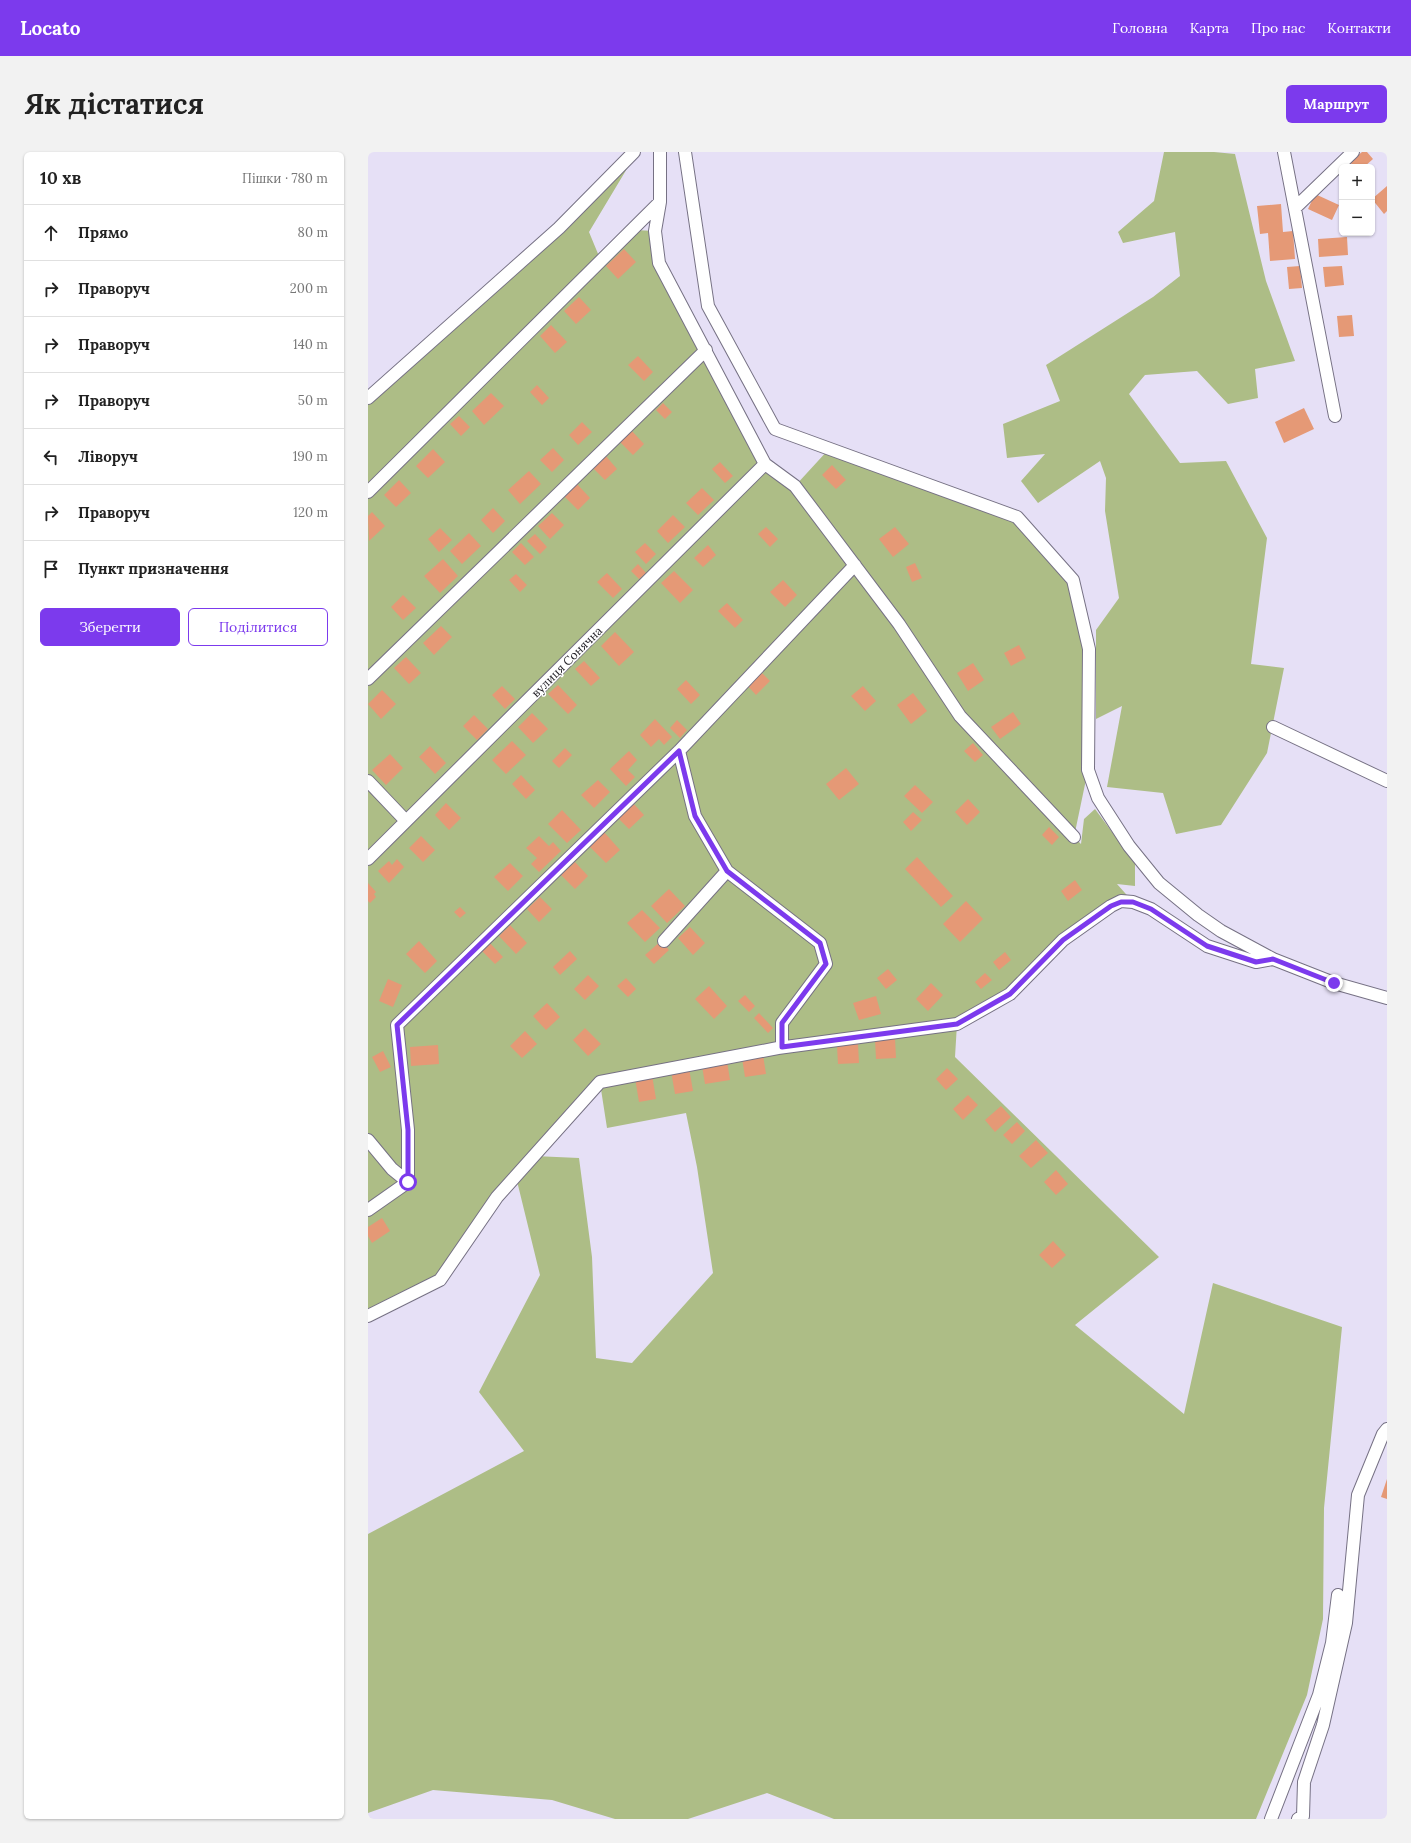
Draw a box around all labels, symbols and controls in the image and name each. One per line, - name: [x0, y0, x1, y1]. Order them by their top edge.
- text: Locato: [20, 16, 81, 40]
- text: Головна: [1112, 19, 1168, 37]
- text: Карта: [1190, 19, 1229, 37]
- text: Про нас: [1251, 19, 1305, 37]
- text: Контакти: [1327, 19, 1391, 37]
- button: Маршрут: [1286, 85, 1387, 123]
- text: Як дістатися: [24, 86, 204, 122]
- map controls: [1339, 164, 1375, 236]
- button: +: [1339, 164, 1375, 200]
- text: 10 хв: [40, 167, 81, 189]
- text: Пішки · 780 m: [242, 170, 328, 187]
- button: −: [1339, 200, 1375, 236]
- icon: ahead: [40, 222, 62, 244]
- text: Прямо: [78, 223, 128, 242]
- text: 80 m: [298, 224, 328, 241]
- icon: right: [40, 278, 62, 300]
- text: Праворуч: [78, 279, 150, 298]
- text: 200 m: [290, 280, 328, 297]
- icon: right: [40, 334, 62, 356]
- text: Праворуч: [78, 335, 150, 354]
- text: 140 m: [293, 336, 328, 353]
- icon: right: [40, 390, 62, 412]
- text: Праворуч: [78, 391, 150, 410]
- text: 50 m: [298, 392, 328, 409]
- icon: left: [40, 446, 62, 468]
- text: Ліворуч: [78, 447, 138, 466]
- text: 190 m: [293, 448, 328, 465]
- icon: right: [40, 502, 62, 524]
- text: Праворуч: [78, 503, 150, 522]
- text: 120 m: [293, 504, 328, 521]
- icon: arrive: [40, 558, 62, 580]
- text: Пункт призначення: [78, 559, 229, 578]
- button: Зберегти: [40, 608, 180, 646]
- button: Поділитися: [188, 608, 328, 646]
- street label: вулиця Сонячна: [528, 623, 605, 700]
- route end: [1325, 974, 1343, 992]
- route start: [399, 1173, 417, 1191]

